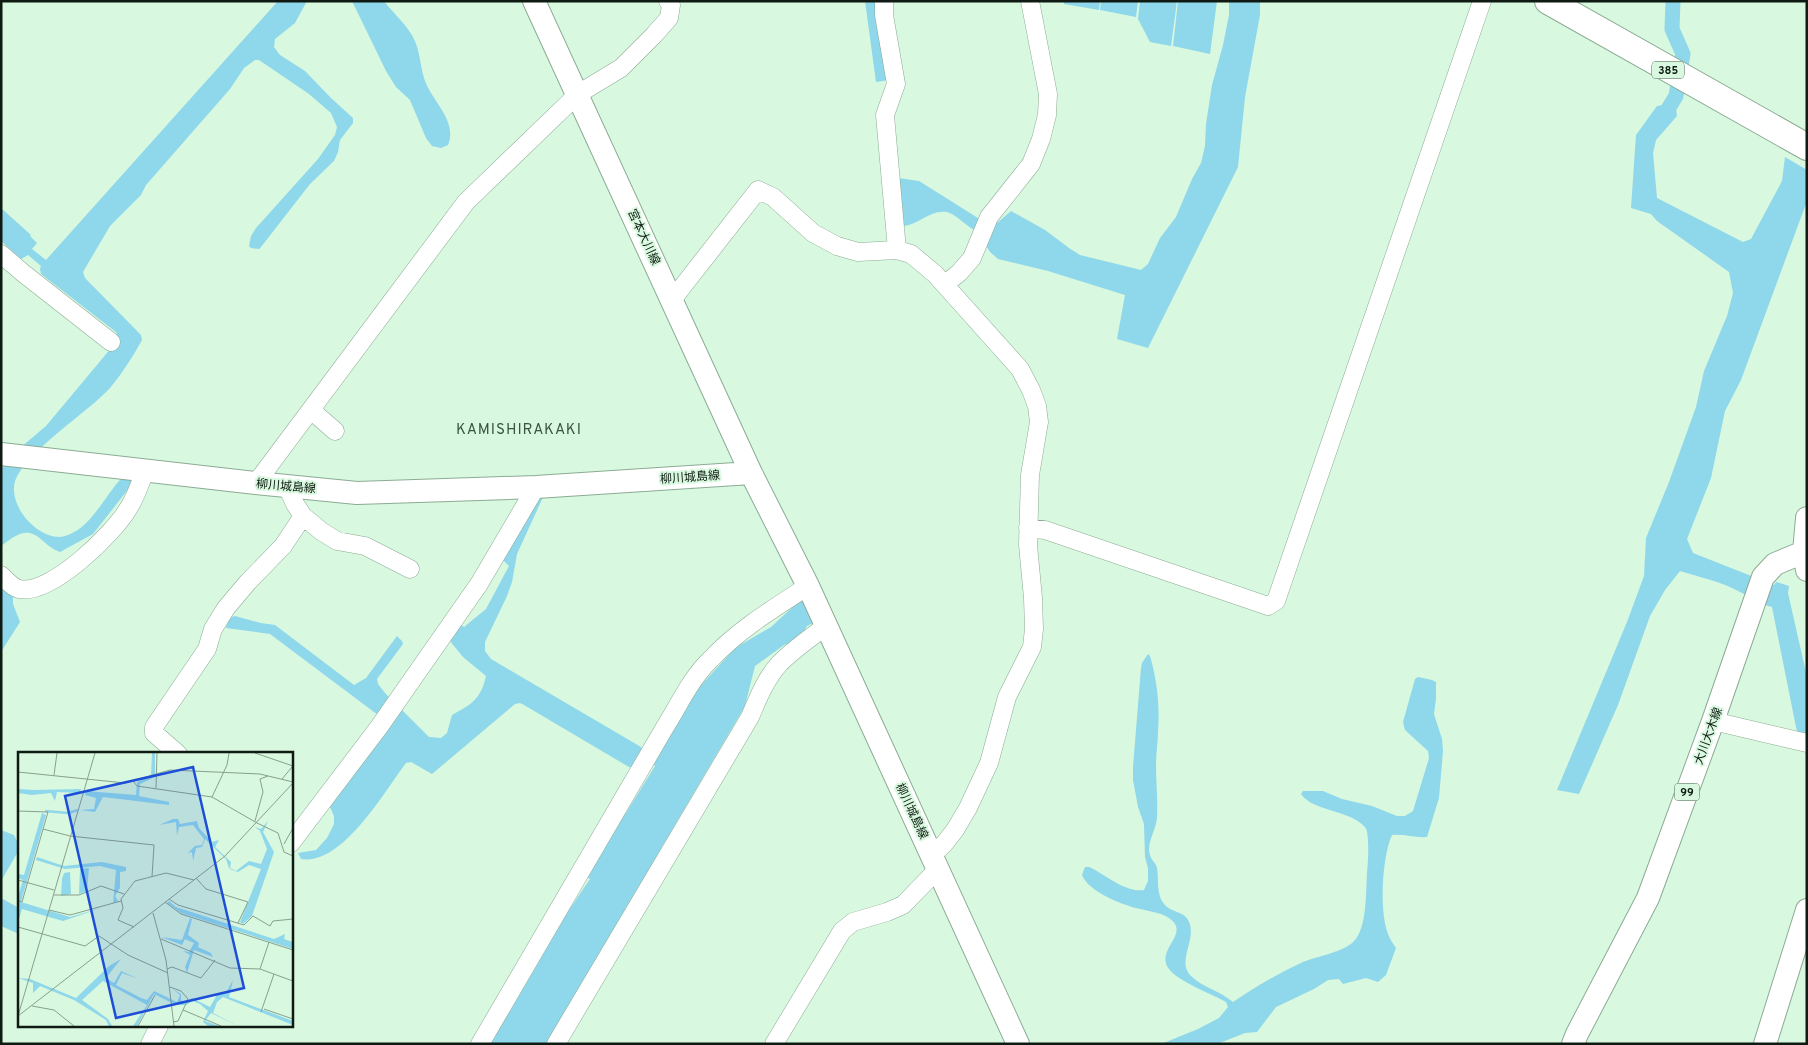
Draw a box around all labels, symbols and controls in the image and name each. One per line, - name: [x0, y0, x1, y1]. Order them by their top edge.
- road number: 385: [1652, 62, 1684, 78]
- street label: 宮本大川線: [623, 207, 663, 268]
- district label: KAMISHIRAKAKI: [456, 421, 582, 440]
- street label: 柳川城島線: [660, 468, 721, 488]
- street label: 柳川城島線: [255, 476, 317, 498]
- street label: 大川大木線: [1691, 705, 1727, 767]
- inset map: [18, 752, 292, 1028]
- street label: 柳川城島線: [891, 781, 931, 842]
- road number: 99: [1674, 784, 1700, 800]

